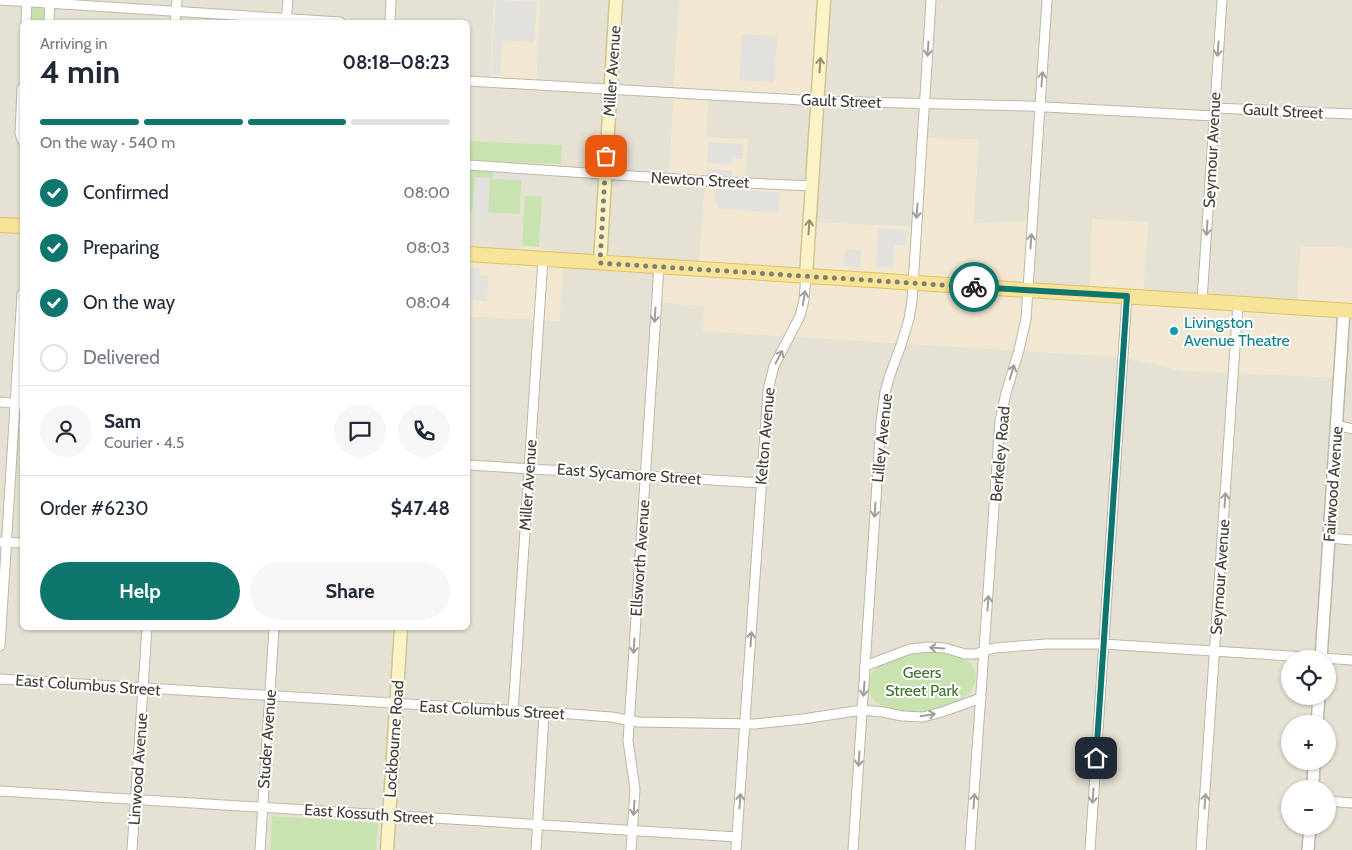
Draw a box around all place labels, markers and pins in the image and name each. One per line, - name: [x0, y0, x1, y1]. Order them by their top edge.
- pin: [585, 135, 627, 177]
- place label: Livingston Avenue Theatre: [1184, 313, 1290, 350]
- marker: Livingston Avenue Theatre: [1168, 325, 1180, 337]
- pin: [1075, 737, 1117, 779]

